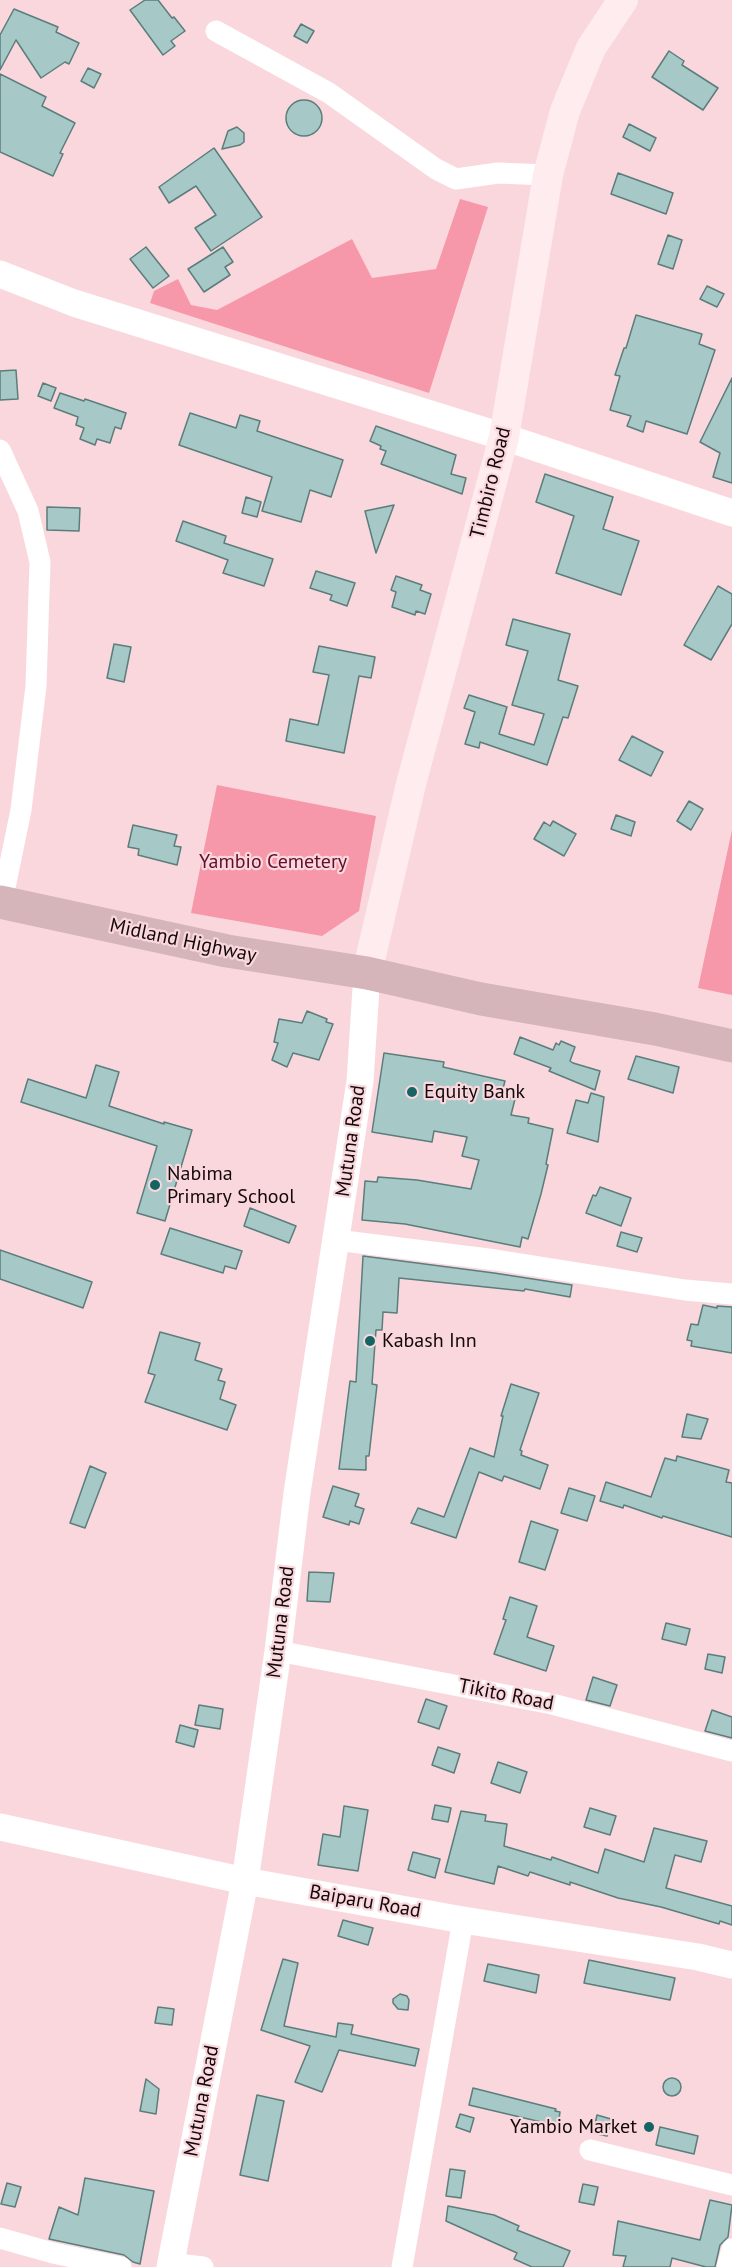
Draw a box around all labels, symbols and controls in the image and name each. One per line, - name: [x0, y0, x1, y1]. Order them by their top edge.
- street label: Timbiro Road: [466, 425, 516, 541]
- park label: Yambio Cemetery: [199, 850, 347, 874]
- street label: Midland Highway: [108, 914, 258, 968]
- place label: Equity Bank: [424, 1080, 525, 1104]
- street label: Mutuna Road: [331, 1084, 371, 1198]
- marker: Equity Bank: [405, 1085, 419, 1099]
- place label: Nabima Primary School: [167, 1162, 295, 1209]
- marker: Nabima Primary School: [148, 1178, 162, 1192]
- place label: Kabash Inn: [382, 1329, 477, 1353]
- marker: Kabash Inn: [363, 1334, 377, 1348]
- street label: Mutuna Road: [262, 1565, 300, 1679]
- street label: Tikito Road: [456, 1674, 556, 1716]
- street label: Baiparu Road: [307, 1880, 423, 1924]
- street label: Mutuna Road: [179, 2043, 225, 2159]
- place label: Yambio Market: [510, 2115, 637, 2139]
- marker: Yambio Market: [642, 2120, 656, 2134]

